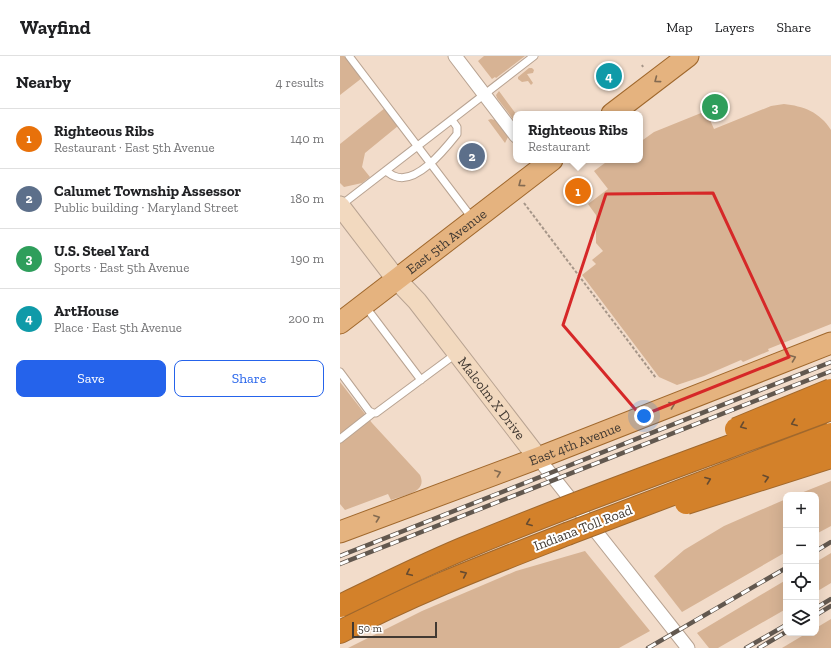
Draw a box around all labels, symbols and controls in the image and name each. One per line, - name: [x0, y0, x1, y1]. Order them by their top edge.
- text: Wayfind: [20, 16, 91, 39]
- text: Map: [666, 19, 693, 36]
- text: Layers: [715, 19, 754, 36]
- text: Share: [776, 19, 811, 36]
- pin: 4: [596, 61, 622, 91]
- text: Nearby: [16, 72, 71, 92]
- text: 4 results: [276, 75, 324, 90]
- one-way arrow: [654, 75, 661, 82]
- pin: 3: [702, 92, 728, 122]
- popup: [513, 111, 643, 163]
- text: Righteous Ribs: [528, 121, 628, 139]
- text: Righteous Ribs: [54, 122, 154, 140]
- text: 1: [26, 131, 32, 146]
- text: 140 m: [290, 131, 324, 146]
- text: Restaurant: [528, 139, 590, 154]
- text: Restaurant · East 5th Avenue: [54, 140, 215, 155]
- pin: 2: [459, 141, 485, 171]
- pin: 1: [565, 176, 591, 206]
- one-way arrow: [518, 179, 525, 186]
- text: Calumet Township Assessor: [54, 182, 241, 200]
- text: 2: [26, 191, 32, 206]
- text: 180 m: [290, 191, 324, 206]
- text: Public building · Maryland Street: [54, 200, 238, 215]
- street label: East 5th Avenue: [403, 205, 490, 278]
- text: U.S. Steel Yard: [54, 242, 149, 260]
- text: 3: [26, 251, 32, 266]
- text: 190 m: [290, 251, 324, 266]
- text: Sports · East 5th Avenue: [54, 260, 189, 275]
- text: ArtHouse: [54, 302, 119, 320]
- text: 4: [25, 311, 33, 326]
- text: 200 m: [288, 311, 324, 326]
- text: Place · East 5th Avenue: [54, 320, 182, 335]
- street label: Malcolm X Drive: [455, 353, 529, 443]
- one-way arrow: [789, 354, 796, 362]
- button: Save: [16, 360, 166, 397]
- button: Share: [174, 360, 324, 397]
- one-way arrow: [668, 402, 675, 410]
- your location: [634, 406, 654, 426]
- street label: East 4th Avenue: [527, 418, 624, 469]
- one-way arrow: [791, 418, 798, 426]
- one-way arrow: [740, 421, 748, 429]
- one-way arrow: [495, 469, 502, 477]
- one-way arrow: [762, 474, 769, 483]
- one-way arrow: [704, 477, 711, 485]
- map controls: [783, 492, 819, 636]
- button: +: [783, 492, 819, 528]
- street label: Indiana Toll Road: [531, 501, 635, 555]
- one-way arrow: [373, 514, 380, 523]
- one-way arrow: [525, 518, 532, 526]
- button: −: [783, 528, 819, 564]
- button: locate: [783, 564, 819, 600]
- one-way arrow: [405, 568, 412, 576]
- one-way arrow: [460, 571, 467, 579]
- button: layers: [783, 600, 819, 636]
- scale bar: [352, 620, 437, 639]
- text: 50 m: [358, 622, 382, 635]

